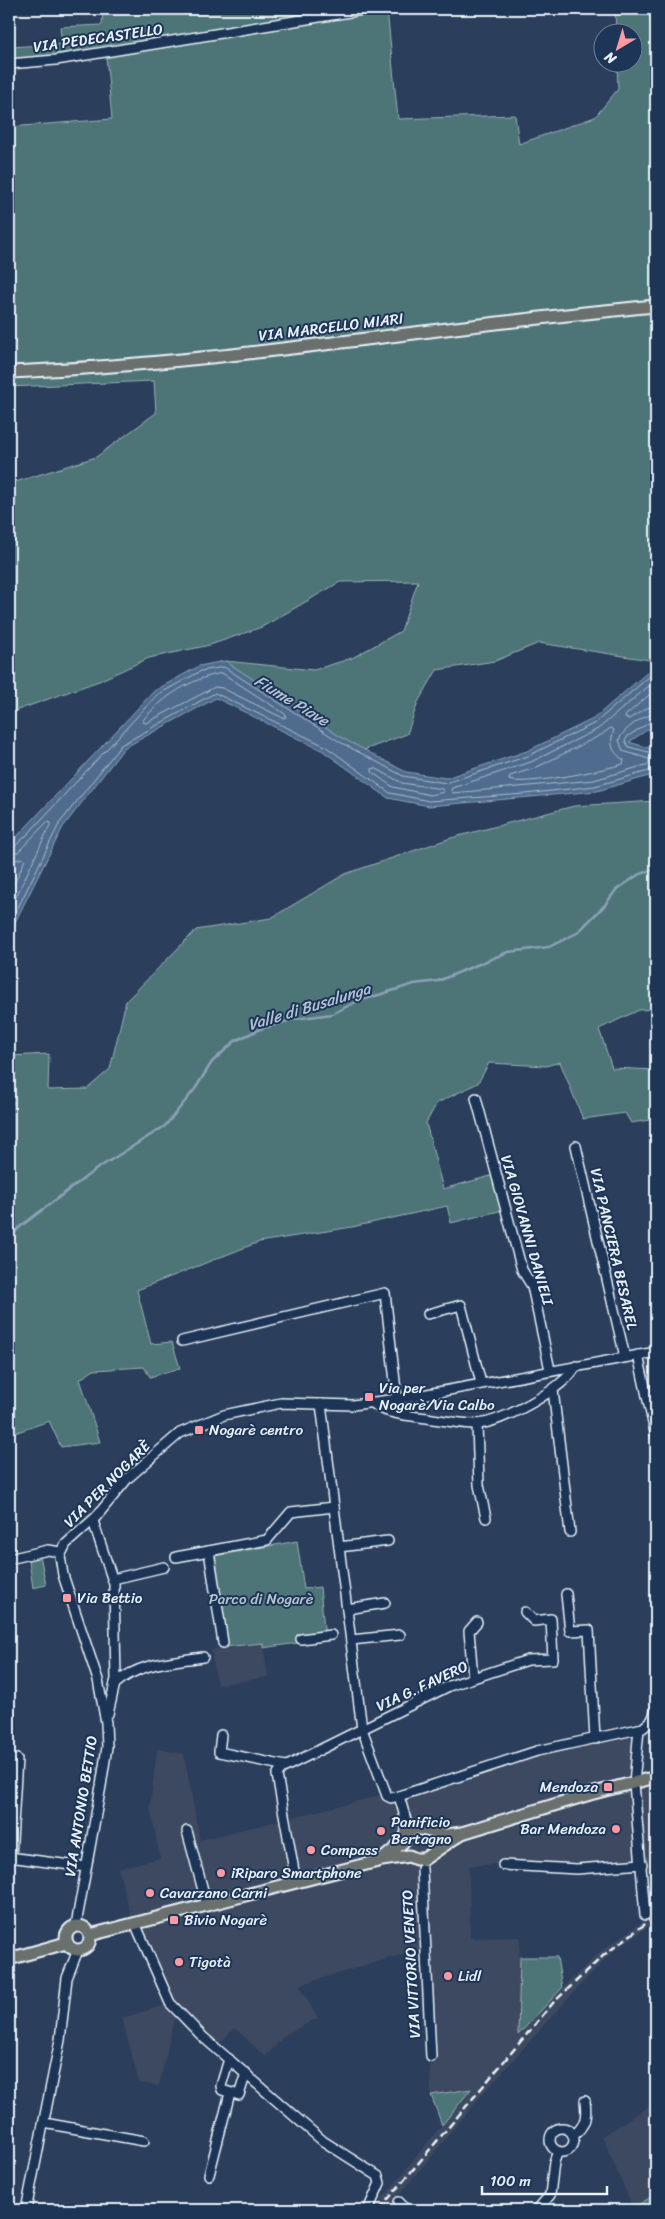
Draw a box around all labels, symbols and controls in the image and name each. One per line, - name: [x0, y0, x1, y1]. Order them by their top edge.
- street label: VIA PEDECASTELLO: [31, 16, 165, 60]
- north arrow: [592, 22, 642, 72]
- text: N: [599, 45, 623, 71]
- street label: VIA MARCELLO MIARI: [257, 305, 405, 349]
- water label: Fiume Piave: [249, 667, 337, 735]
- water label: Valle di Busalunga: [244, 973, 376, 1039]
- street label: VIA GIOVANNI DANIELI: [493, 1152, 561, 1309]
- street label: VIA PANCIERA BESAREL: [583, 1165, 645, 1333]
- place label: Via per Nogarè/Via Calbo: [379, 1375, 495, 1418]
- marker: Via per Nogarè/Via Calbo: [363, 1391, 375, 1403]
- place label: Nogarè centro: [209, 1417, 303, 1443]
- marker: Nogarè centro: [193, 1424, 205, 1436]
- street label: VIA PER NOGARÈ: [57, 1433, 158, 1534]
- place label: Via Bettio: [77, 1585, 143, 1611]
- park label: Parco di Nogarè: [209, 1586, 314, 1612]
- marker: Via Bettio: [61, 1592, 73, 1604]
- street label: VIA G. FAVERO: [372, 1653, 473, 1719]
- street label: VIA ANTONIO BETTIO: [57, 1734, 105, 1878]
- place label: Mendoza: [540, 1774, 598, 1800]
- marker: Mendoza: [602, 1781, 614, 1793]
- place label: Panificio Bertagno: [391, 1809, 452, 1852]
- place label: Bar Mendoza: [520, 1816, 606, 1842]
- marker: Bar Mendoza: [610, 1823, 622, 1835]
- marker: Panificio Bertagno: [375, 1825, 387, 1837]
- place label: Compass: [321, 1837, 378, 1863]
- marker: Compass: [305, 1844, 317, 1856]
- place label: iRiparo Smartphone: [231, 1860, 362, 1886]
- marker: iRiparo Smartphone: [215, 1867, 227, 1879]
- place label: Cavarzano Carni: [160, 1880, 268, 1906]
- marker: Cavarzano Carni: [144, 1887, 156, 1899]
- street label: VIA VITTORIO VENETO: [394, 1889, 428, 2039]
- place label: Bivio Nogarè: [184, 1907, 267, 1933]
- marker: Bivio Nogarè: [168, 1914, 180, 1926]
- place label: Tigotà: [189, 1949, 231, 1975]
- marker: Tigotà: [173, 1956, 185, 1968]
- place label: Lidl: [458, 1963, 482, 1989]
- marker: Lidl: [442, 1970, 454, 1982]
- scale bar: [482, 2164, 608, 2196]
- text: 100 m: [490, 2168, 531, 2194]

